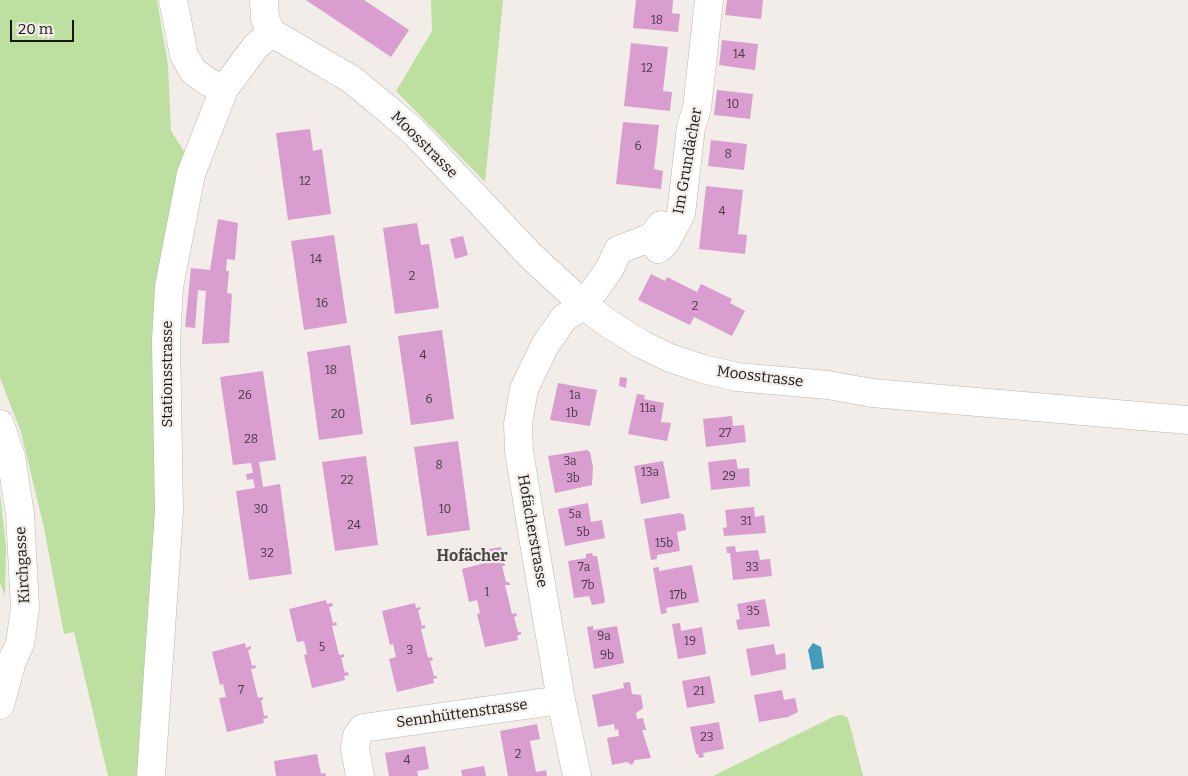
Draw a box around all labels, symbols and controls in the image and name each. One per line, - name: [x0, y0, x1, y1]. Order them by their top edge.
- scale bar: [12, 10, 76, 42]
- house number: 18: [651, 14, 663, 28]
- text: 20 m: [18, 20, 53, 38]
- house number: 14: [733, 48, 745, 62]
- house number: 12: [641, 62, 653, 76]
- house number: 10: [727, 98, 739, 112]
- street label: Im Grundächer: [670, 106, 706, 216]
- street label: Moosstrasse: [387, 108, 461, 182]
- house number: 6: [634, 140, 642, 154]
- house number: 8: [724, 148, 732, 162]
- house number: 12: [299, 175, 311, 189]
- house number: 4: [718, 205, 726, 219]
- house number: 14: [310, 253, 322, 267]
- house number: 2: [409, 270, 415, 284]
- house number: 16: [316, 297, 328, 311]
- house number: 2: [692, 300, 698, 314]
- street label: Stationsstrasse: [159, 321, 177, 427]
- house number: 4: [419, 349, 427, 363]
- street label: Moosstrasse: [716, 363, 804, 391]
- house number: 18: [325, 364, 337, 378]
- house number: 26: [238, 389, 252, 403]
- house number: 1a: [569, 389, 581, 403]
- house number: 6: [425, 393, 433, 407]
- house number: 11a: [640, 402, 656, 416]
- house number: 1b: [566, 407, 578, 421]
- house number: 20: [331, 408, 345, 422]
- house number: 27: [719, 427, 731, 441]
- house number: 28: [244, 433, 258, 447]
- house number: 3a: [563, 455, 577, 469]
- house number: 8: [435, 459, 443, 473]
- house number: 13a: [641, 466, 659, 480]
- house number: 29: [722, 470, 736, 484]
- house number: 3b: [566, 472, 580, 486]
- street label: Hofächerstrasse: [513, 473, 551, 589]
- house number: 22: [340, 474, 354, 488]
- house number: 30: [254, 503, 268, 517]
- house number: 10: [439, 503, 451, 517]
- house number: 5a: [569, 508, 581, 522]
- house number: 31: [740, 515, 752, 529]
- house number: 24: [347, 519, 361, 533]
- street label: Kirchgasse: [12, 526, 34, 604]
- house number: 5b: [576, 526, 590, 540]
- house number: 15b: [655, 537, 673, 551]
- house number: 32: [260, 547, 274, 561]
- district label: Hofächer: [436, 547, 508, 567]
- house number: 7a: [578, 561, 590, 575]
- house number: 33: [745, 561, 759, 575]
- house number: 7b: [582, 579, 594, 593]
- house number: 1: [485, 586, 489, 600]
- house number: 17b: [669, 589, 687, 603]
- house number: 35: [746, 605, 760, 619]
- house number: 9a: [597, 630, 611, 644]
- house number: 19: [684, 635, 696, 649]
- house number: 5: [319, 641, 325, 655]
- house number: 3: [407, 644, 413, 658]
- house number: 9b: [600, 649, 614, 663]
- house number: 7: [238, 684, 244, 698]
- house number: 21: [693, 685, 705, 699]
- street label: Sennhüttenstrasse: [395, 696, 529, 732]
- house number: 23: [700, 731, 714, 745]
- house number: 2: [515, 748, 521, 762]
- house number: 4: [403, 754, 411, 768]

